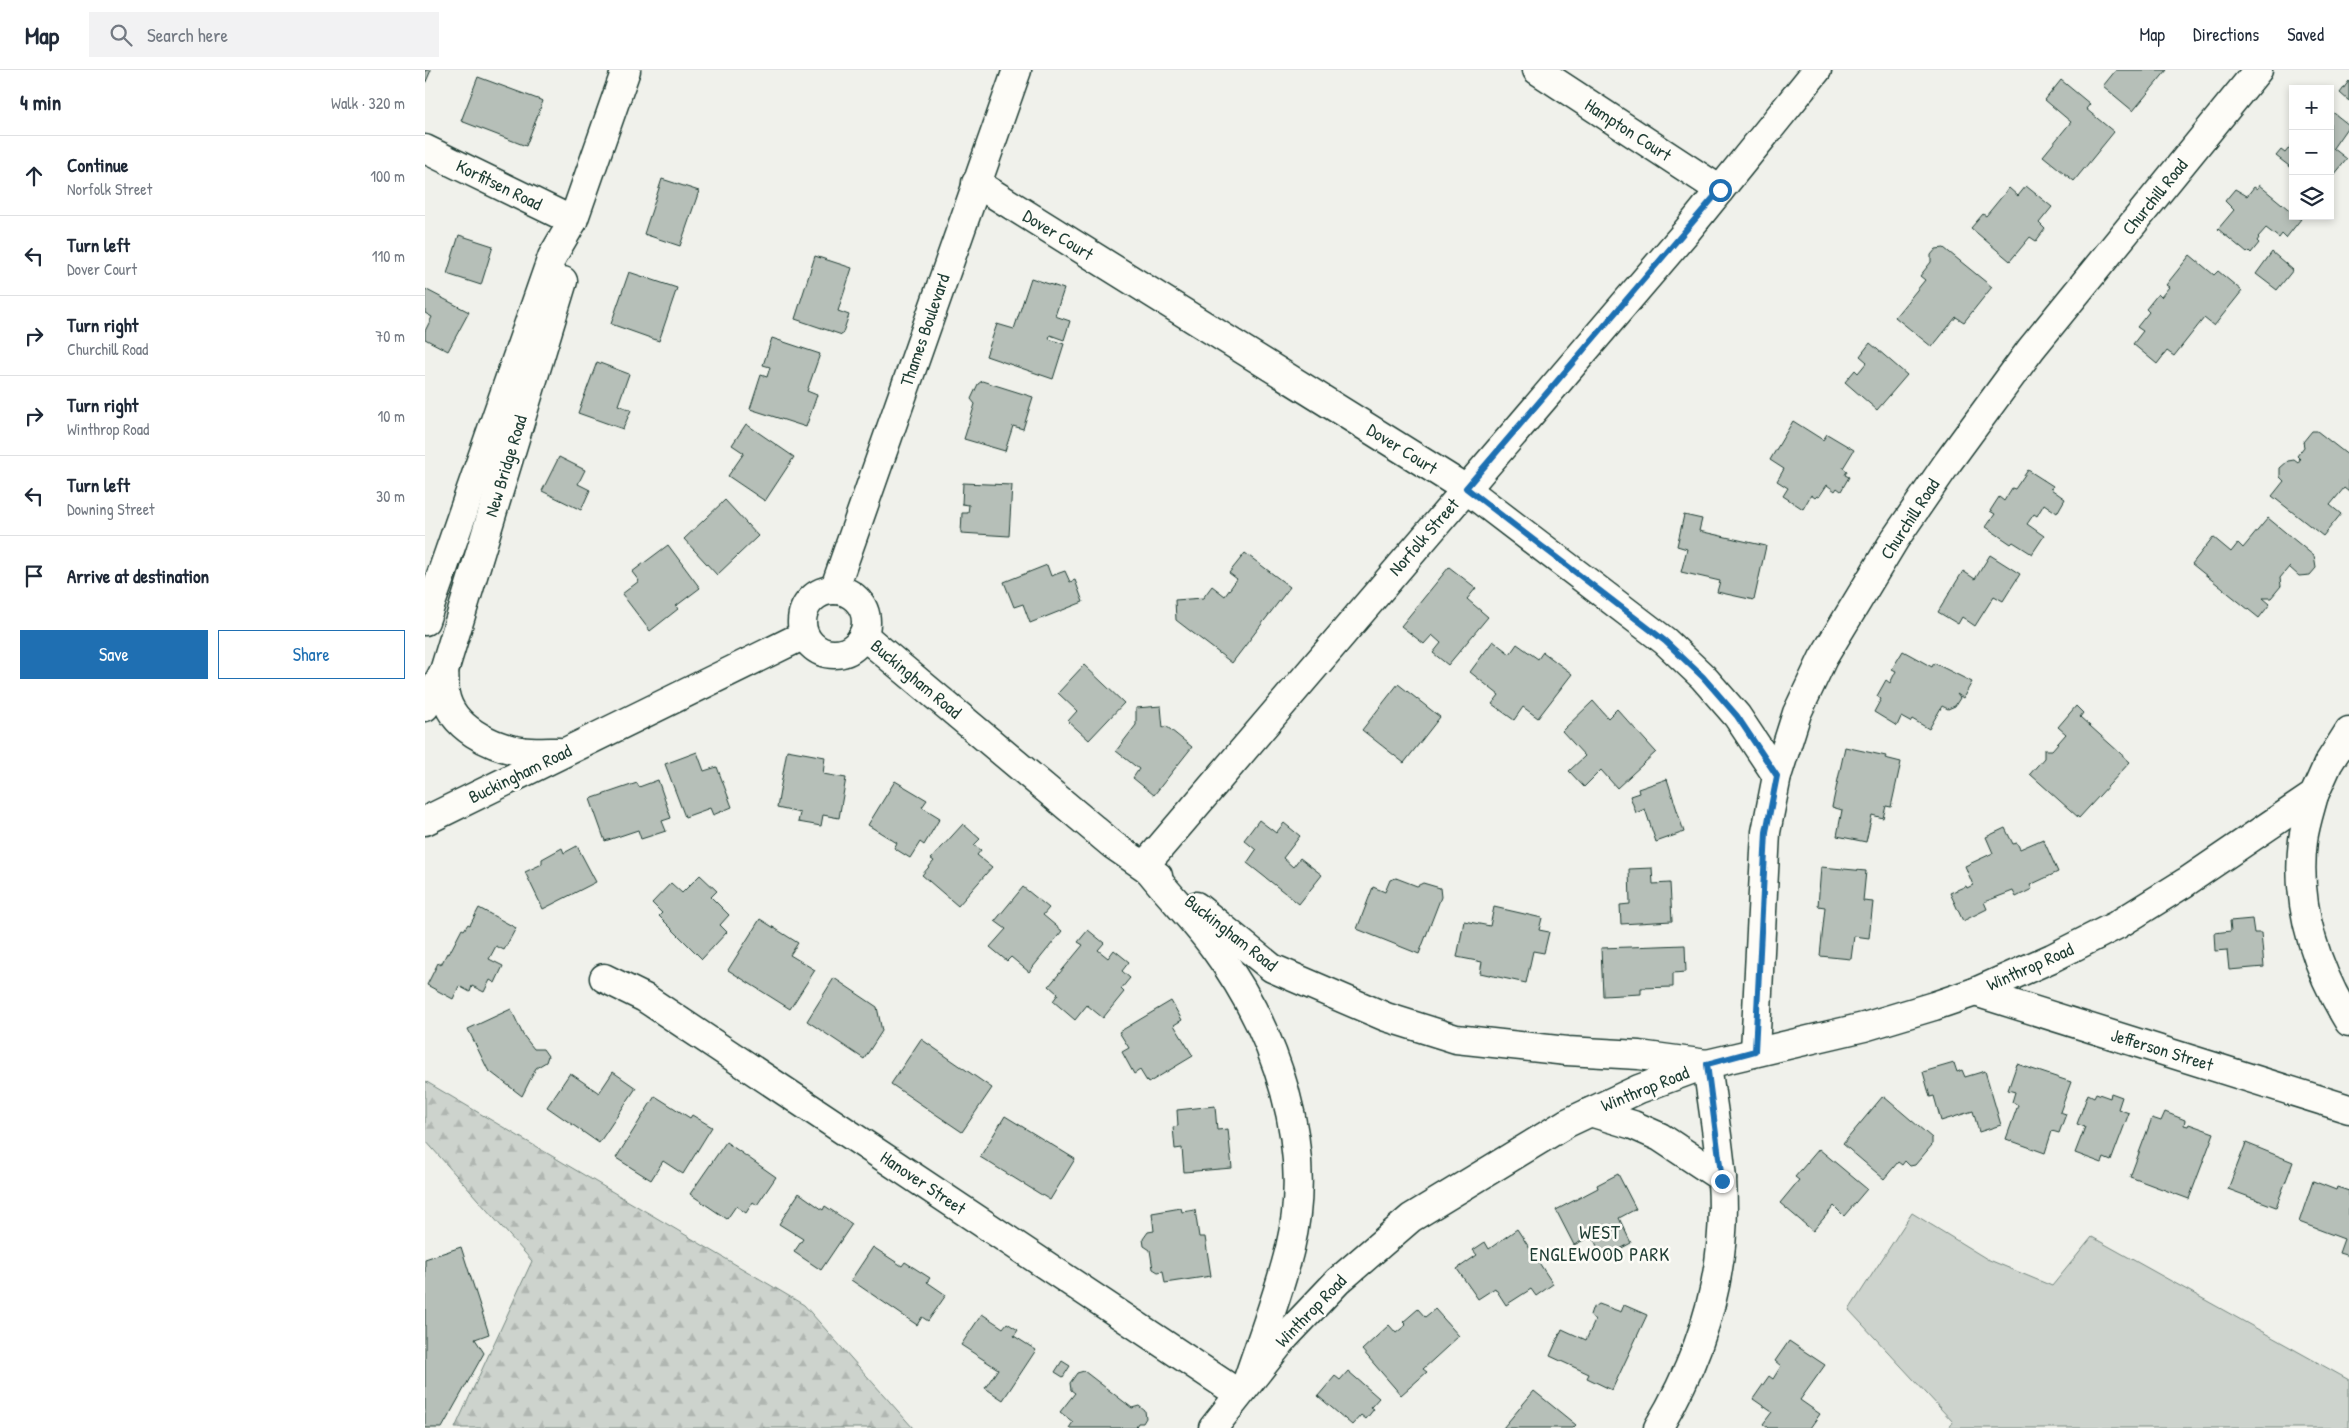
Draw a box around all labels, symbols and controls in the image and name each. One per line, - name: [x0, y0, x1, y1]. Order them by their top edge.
- search box: [89, 12, 439, 57]
- text: Map: [25, 19, 59, 51]
- icon: search: [107, 21, 135, 49]
- text: Search here: [147, 22, 228, 48]
- text: Map: [2140, 22, 2165, 47]
- text: Directions: [2193, 22, 2259, 47]
- text: Saved: [2287, 22, 2324, 47]
- map controls: [2289, 85, 2334, 220]
- button: +: [2289, 85, 2334, 130]
- text: 4 min: [20, 88, 61, 117]
- text: Walk · 320 m: [331, 92, 405, 114]
- street label: Hampton Court: [1580, 92, 1677, 167]
- button: −: [2289, 130, 2334, 175]
- text: Continue: [67, 152, 128, 178]
- street label: Korfitsen Road: [452, 153, 546, 216]
- street label: Churchill Road: [2116, 153, 2193, 240]
- icon: ahead: [20, 162, 48, 190]
- text: 100 m: [370, 165, 405, 187]
- button: layers: [2289, 175, 2334, 220]
- text: Norfolk Street: [67, 178, 152, 200]
- route start: [1709, 179, 1732, 202]
- street label: Dover Court: [1018, 203, 1099, 266]
- text: Turn left: [67, 232, 130, 258]
- icon: left: [20, 242, 48, 270]
- text: 110 m: [372, 245, 405, 267]
- text: Dover Court: [67, 258, 137, 280]
- street label: Thames Boulevard: [894, 270, 955, 389]
- text: Turn right: [67, 312, 138, 338]
- icon: right: [20, 322, 48, 350]
- text: 70 m: [375, 325, 405, 347]
- text: Churchill Road: [67, 338, 148, 360]
- text: Turn right: [67, 392, 138, 418]
- icon: right: [20, 402, 48, 430]
- text: 10 m: [377, 405, 405, 427]
- street label: New Bridge Road: [478, 412, 533, 520]
- street label: Dover Court: [1362, 417, 1443, 480]
- text: Winthrop Road: [67, 418, 149, 440]
- text: Turn left: [67, 472, 130, 498]
- street label: Churchill Road: [1874, 474, 1945, 564]
- icon: left: [20, 482, 48, 510]
- text: 30 m: [376, 485, 405, 507]
- street label: Norfolk Street: [1383, 492, 1465, 581]
- text: Downing Street: [67, 498, 155, 520]
- icon: arrive: [20, 562, 48, 590]
- text: Arrive at destination: [67, 563, 209, 589]
- button: Save: [20, 630, 208, 679]
- button: Share: [218, 630, 405, 679]
- street label: Buckingham Road: [866, 633, 967, 724]
- street label: Buckingham Road: [464, 738, 575, 809]
- street label: Buckingham Road: [1180, 888, 1283, 977]
- street label: Winthrop Road: [1982, 936, 2077, 997]
- street label: Jefferson Street: [2108, 1022, 2217, 1077]
- street label: Winthrop Road: [1597, 1060, 1692, 1117]
- street label: Hanover Street: [876, 1145, 972, 1221]
- route end: [1711, 1170, 1734, 1193]
- district label: WEST ENGLEWOOD PARK: [1530, 1219, 1670, 1267]
- street label: Winthrop Road: [1270, 1269, 1352, 1353]

